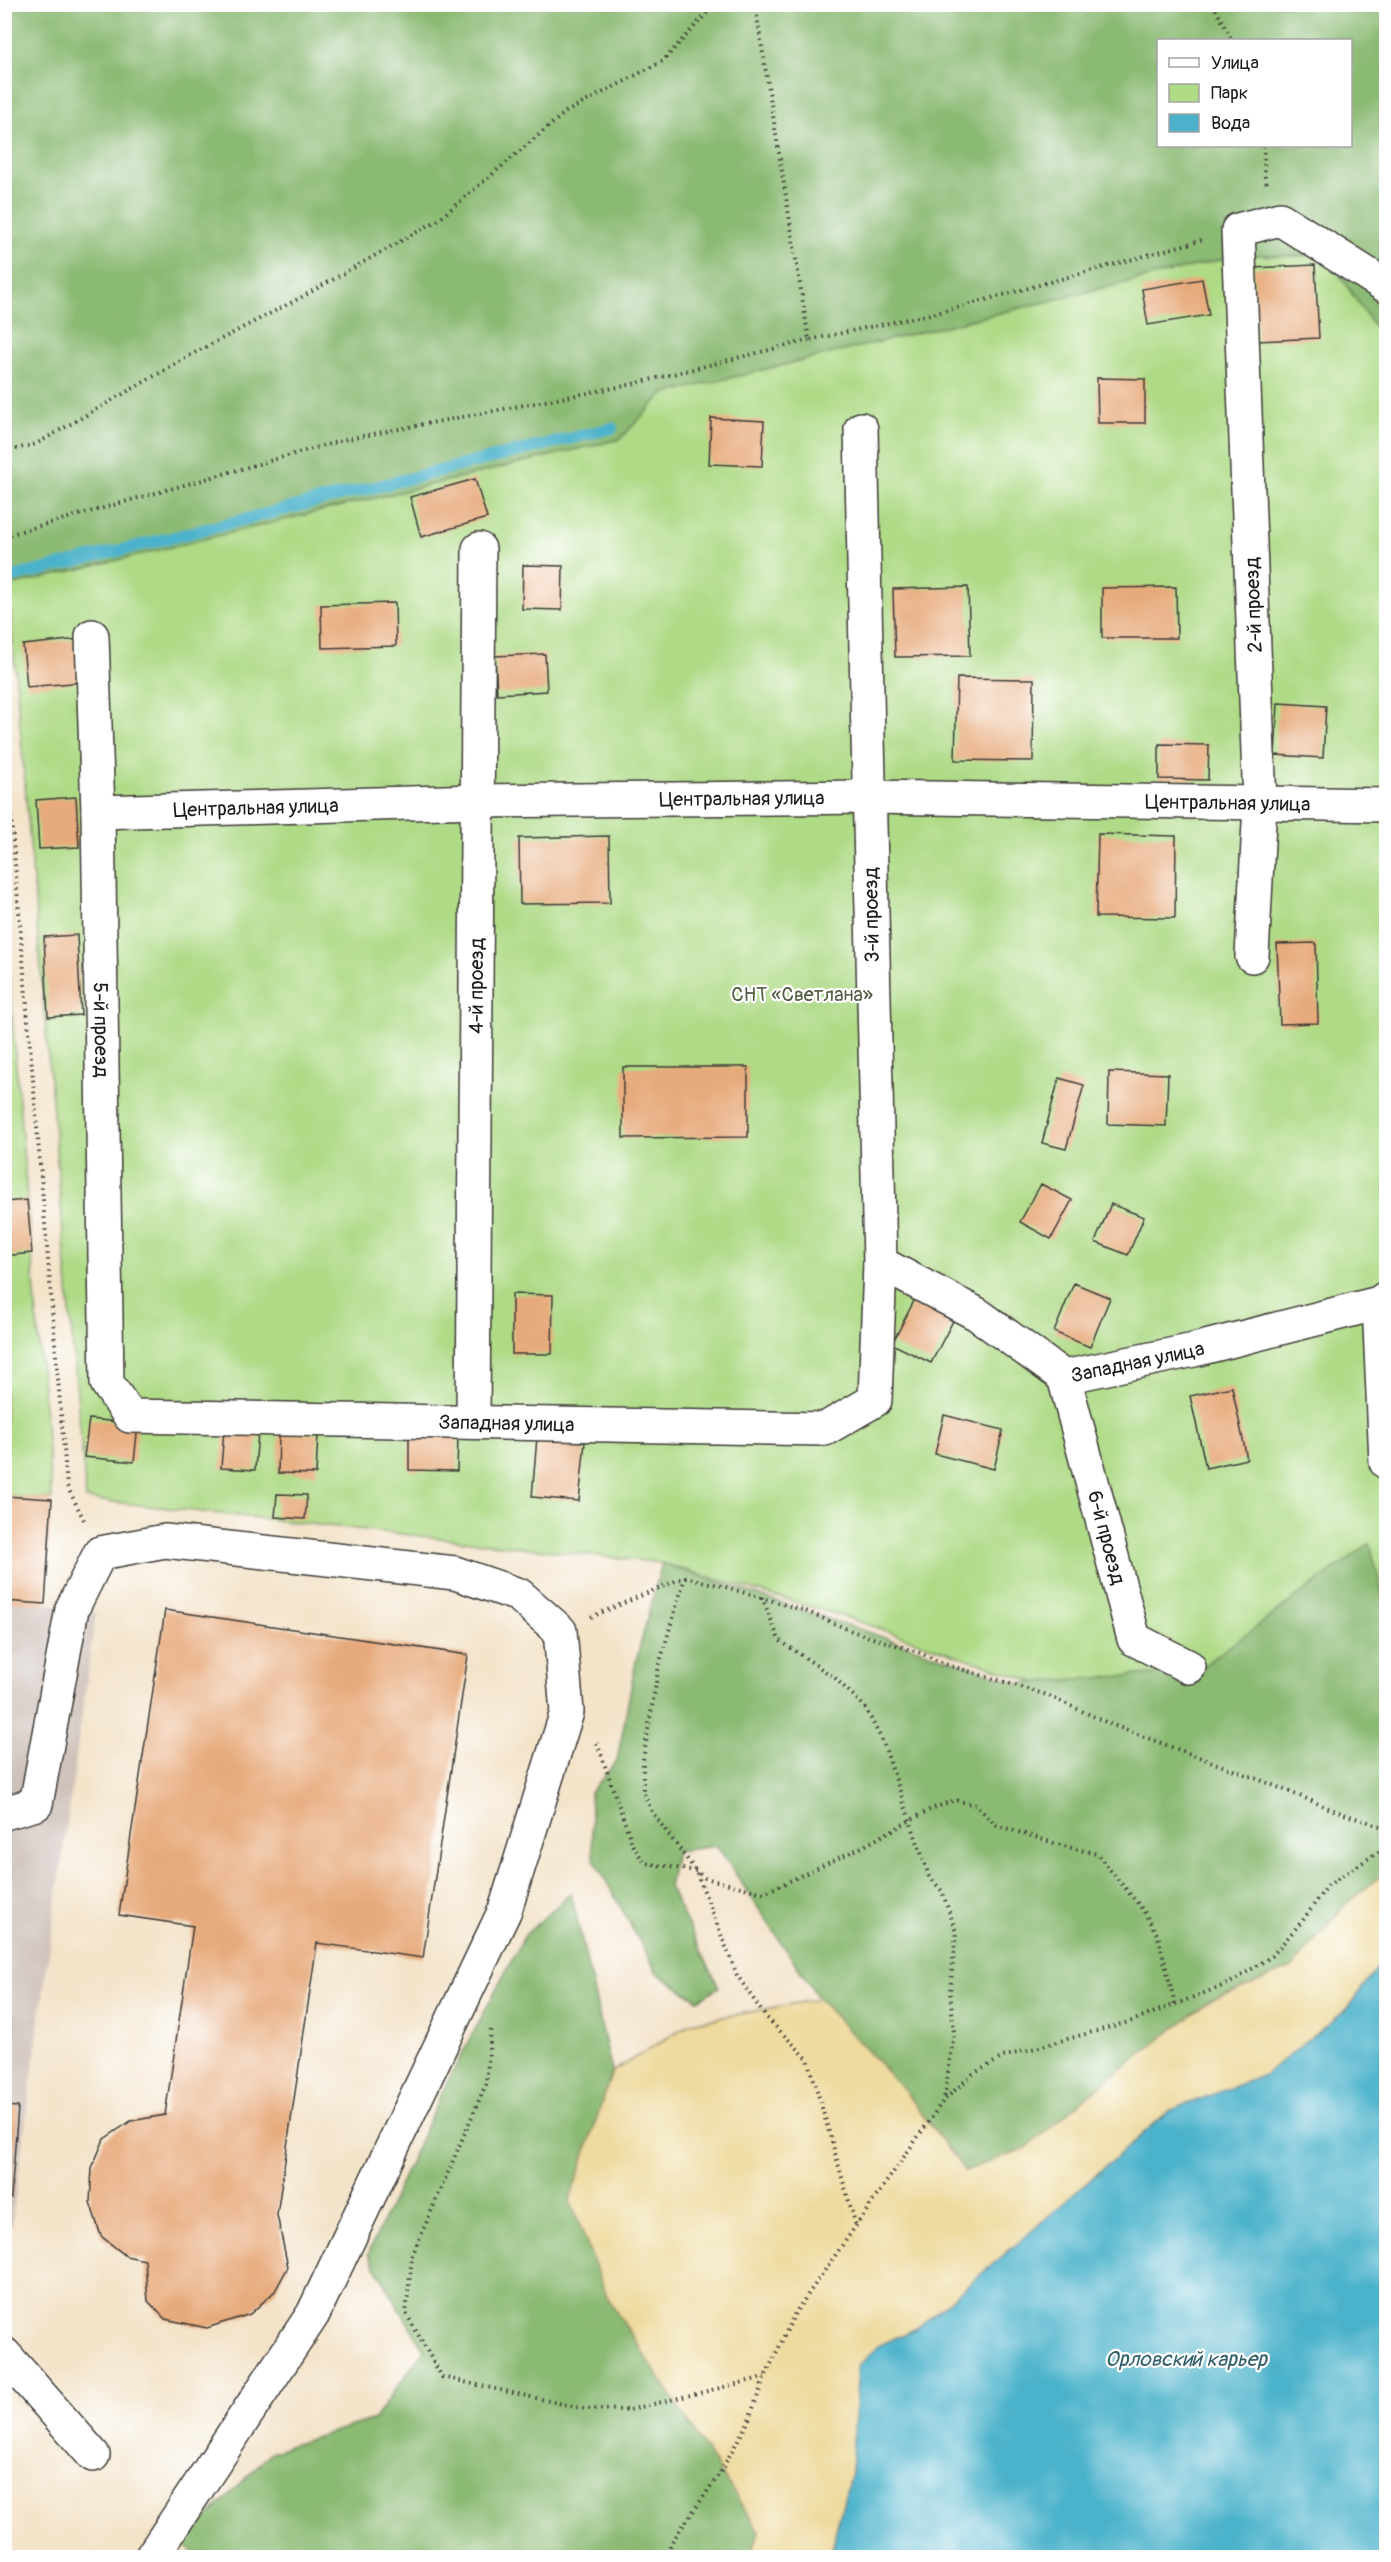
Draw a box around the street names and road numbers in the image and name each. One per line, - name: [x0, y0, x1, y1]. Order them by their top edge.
- street label: 2-й проезд: [1239, 557, 1268, 653]
- street label: Центральная улица: [659, 785, 825, 812]
- street label: Центральная улица: [1145, 789, 1311, 817]
- street label: Центральная улица: [173, 793, 339, 823]
- street label: 3-й проезд: [858, 867, 885, 963]
- street label: 4-й проезд: [464, 938, 489, 1034]
- street label: 5-й проезд: [88, 982, 114, 1078]
- street label: Западная улица: [1069, 1336, 1207, 1388]
- street label: Западная улица: [438, 1410, 575, 1437]
- street label: 6-й проезд: [1082, 1488, 1131, 1587]

